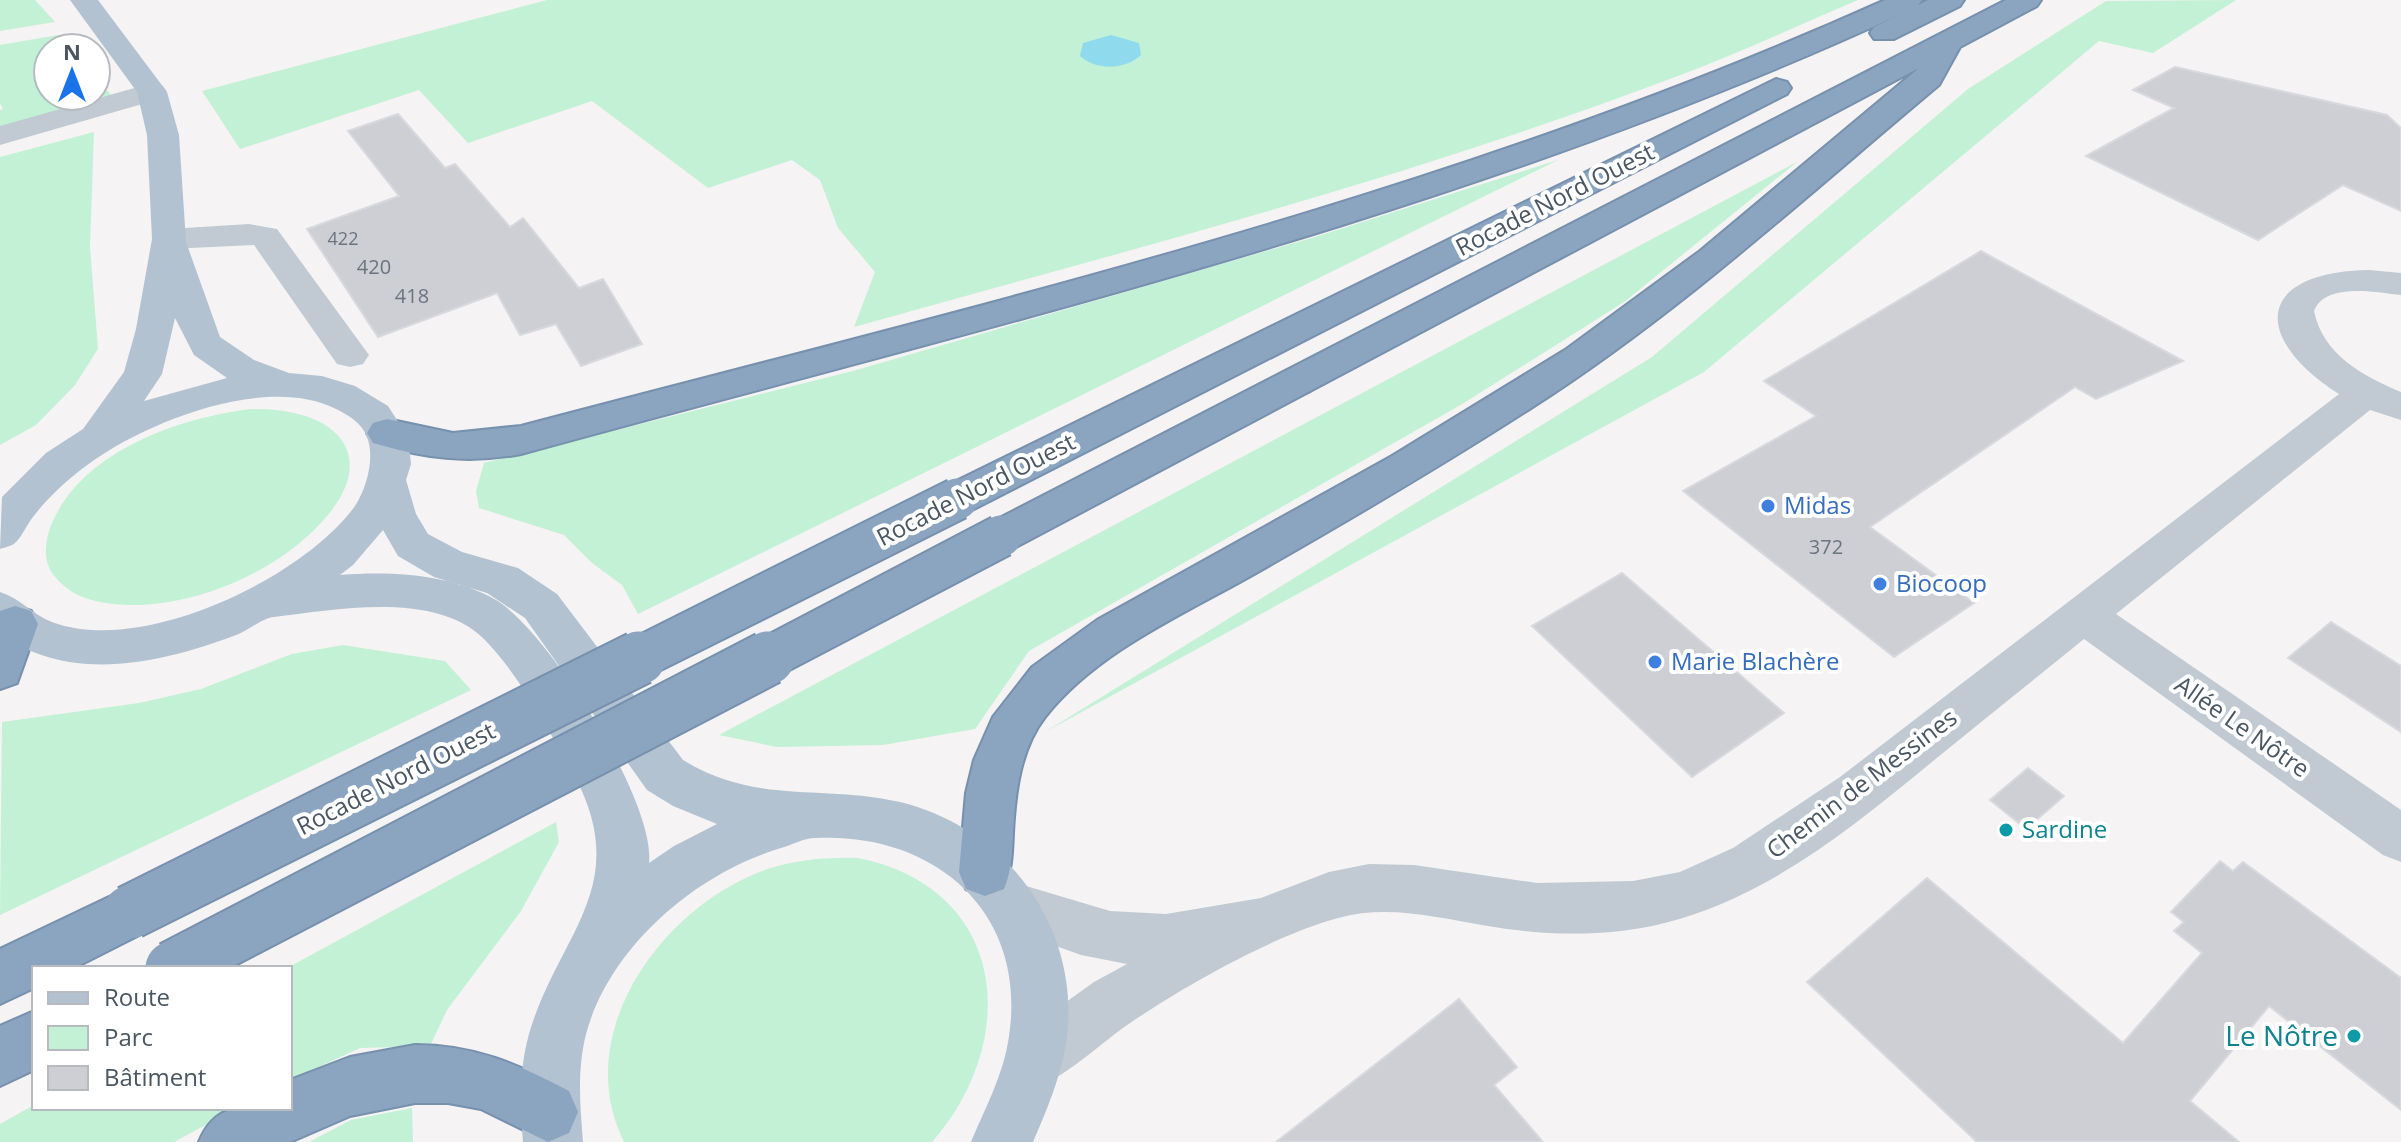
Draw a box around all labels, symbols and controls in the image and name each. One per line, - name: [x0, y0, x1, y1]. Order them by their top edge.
- north arrow: [32, 32, 112, 112]
- text: N: [63, 36, 81, 66]
- street label: Rocade Nord Ouest: [1449, 134, 1659, 263]
- house number: 422: [328, 226, 358, 250]
- house number: 420: [357, 253, 391, 280]
- house number: 418: [395, 282, 429, 309]
- street label: Rocade Nord Ouest: [870, 424, 1080, 553]
- place label: Midas: [1784, 488, 1851, 521]
- marker: Midas: [1759, 497, 1777, 515]
- house number: 372: [1809, 533, 1843, 560]
- place label: Biocoop: [1896, 566, 1987, 599]
- marker: Biocoop: [1871, 575, 1889, 593]
- place label: Marie Blachère: [1671, 644, 1839, 677]
- marker: Marie Blachère: [1646, 653, 1664, 671]
- street label: Allée Le Nôtre: [2169, 667, 2317, 784]
- street label: Chemin de Messines: [1759, 700, 1963, 865]
- street label: Rocade Nord Ouest: [290, 713, 500, 842]
- place label: Sardine: [2022, 812, 2107, 845]
- marker: Sardine: [1997, 821, 2015, 839]
- legend: [32, 966, 292, 1110]
- text: Route: [104, 980, 170, 1013]
- place label: Le Nôtre: [2225, 1016, 2338, 1054]
- text: Parc: [104, 1020, 153, 1053]
- marker: Le Nôtre: [2345, 1027, 2363, 1045]
- text: Bâtiment: [104, 1060, 206, 1093]

